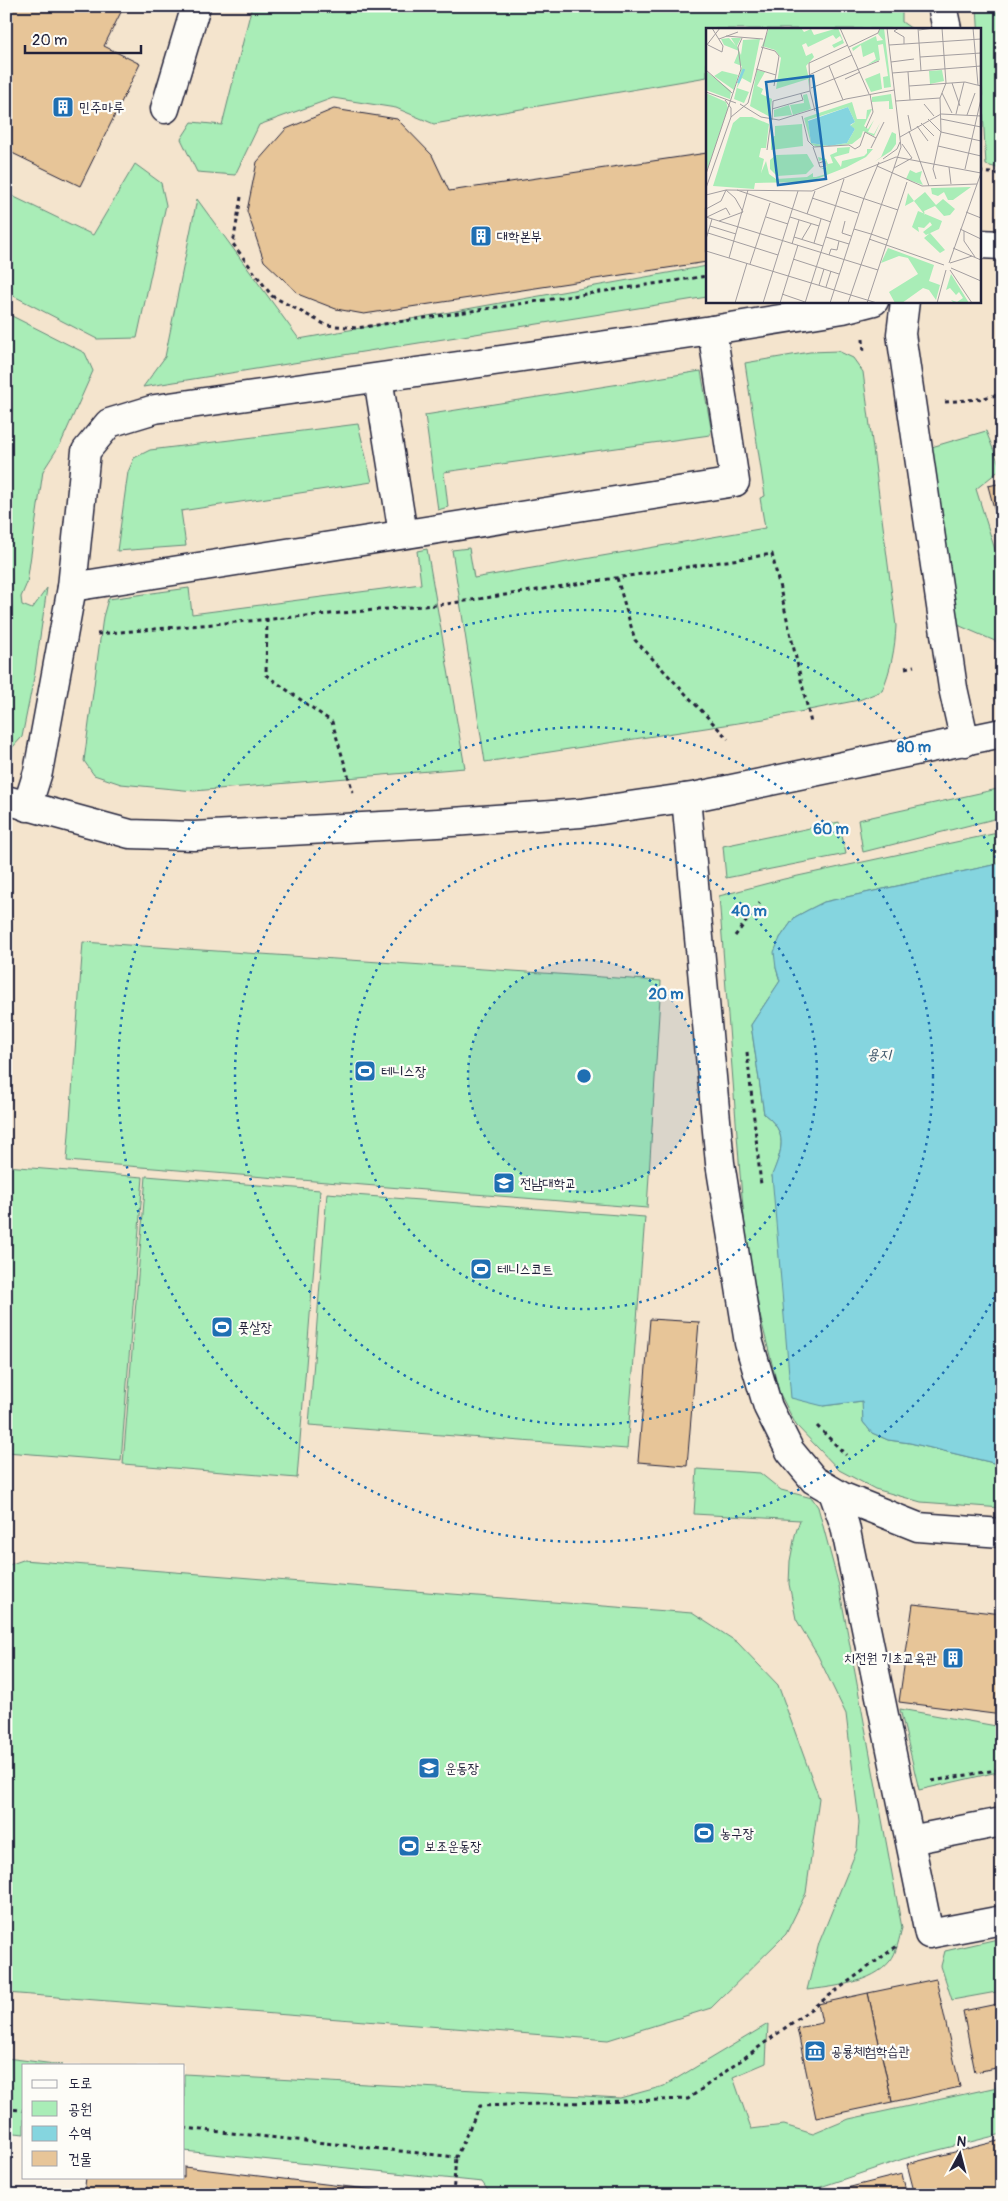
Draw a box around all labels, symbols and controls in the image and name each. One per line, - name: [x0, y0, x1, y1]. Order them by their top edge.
- scale bar: [25, 22, 141, 54]
- inset map: [706, 28, 980, 302]
- text: 20 m: [32, 31, 67, 50]
- building icon: 민주마루: [51, 95, 75, 119]
- place label: 민주마루: [79, 99, 124, 116]
- building icon: 대학본부: [469, 224, 493, 248]
- place label: 대학본부: [497, 228, 542, 245]
- text: 80 m: [897, 738, 931, 757]
- text: 60 m: [813, 820, 849, 839]
- text: 40 m: [731, 902, 767, 921]
- text: 20 m: [648, 985, 684, 1004]
- water label: 용지: [867, 1045, 893, 1064]
- sports icon: 테니스장: [353, 1059, 377, 1083]
- place label: 테니스장: [381, 1063, 427, 1080]
- centre of rings: [575, 1067, 593, 1085]
- school or university icon: 전남대학교: [492, 1171, 516, 1195]
- place label: 전남대학교: [520, 1175, 576, 1192]
- sports icon: 테니스코트: [469, 1257, 493, 1281]
- place label: 테니스코트: [497, 1261, 553, 1278]
- sports icon: 풋살장: [210, 1315, 234, 1339]
- place label: 풋살장: [238, 1319, 273, 1336]
- building icon: 치전원 기초교육관: [941, 1646, 965, 1670]
- place label: 치전원 기초교육관: [844, 1650, 937, 1667]
- school or university icon: 운동장: [417, 1756, 441, 1780]
- place label: 운동장: [445, 1760, 480, 1777]
- sports icon: 농구장: [692, 1821, 716, 1845]
- place label: 농구장: [720, 1825, 755, 1842]
- sports icon: 보조운동장: [397, 1834, 421, 1858]
- place label: 보조운동장: [425, 1838, 482, 1855]
- museum icon: 공룡체험학습관: [803, 2039, 827, 2063]
- place label: 공룡체험학습관: [831, 2043, 910, 2060]
- legend: [22, 2064, 185, 2178]
- text: 도로: [68, 2074, 92, 2093]
- text: 공원: [68, 2100, 92, 2119]
- text: 수역: [68, 2124, 92, 2143]
- north arrow: [936, 2128, 986, 2178]
- text: N: [956, 2133, 967, 2151]
- text: 건물: [68, 2150, 92, 2169]

